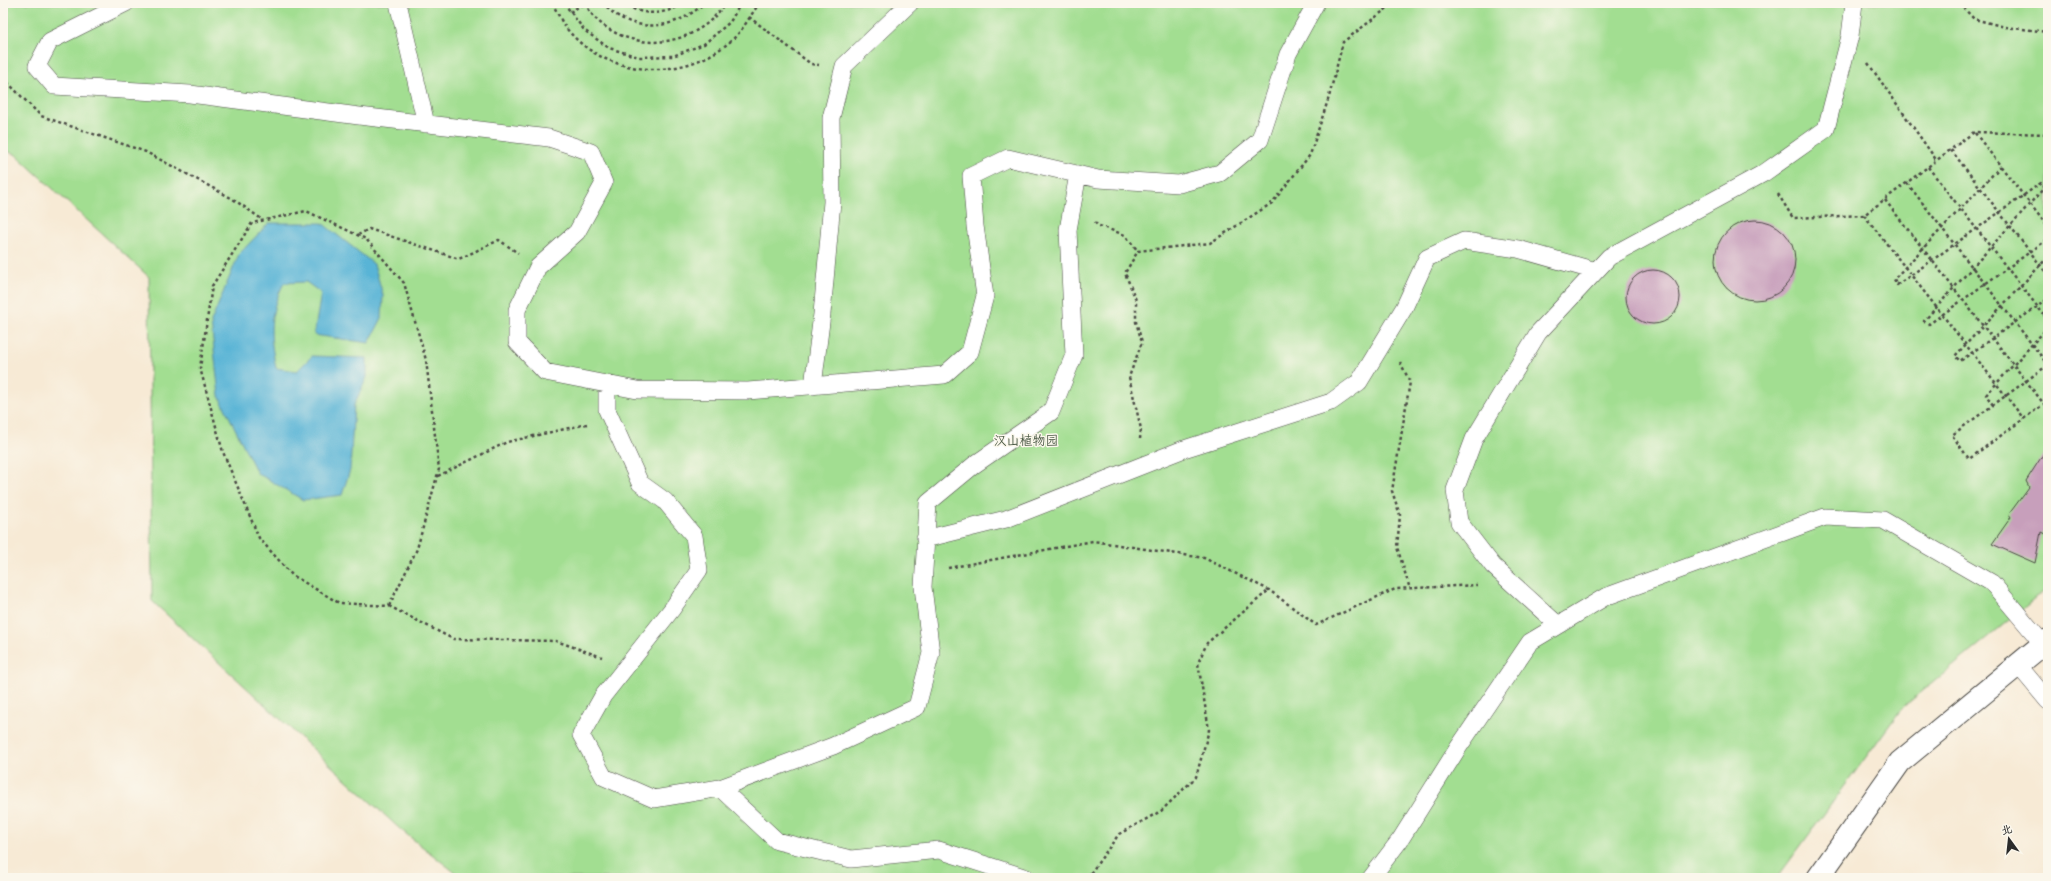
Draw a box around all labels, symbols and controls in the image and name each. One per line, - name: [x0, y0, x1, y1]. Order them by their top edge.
- park label: 汉山植物园: [993, 433, 1059, 448]
- north arrow: [1989, 819, 2029, 859]
- text: 北: [2000, 822, 2014, 838]

